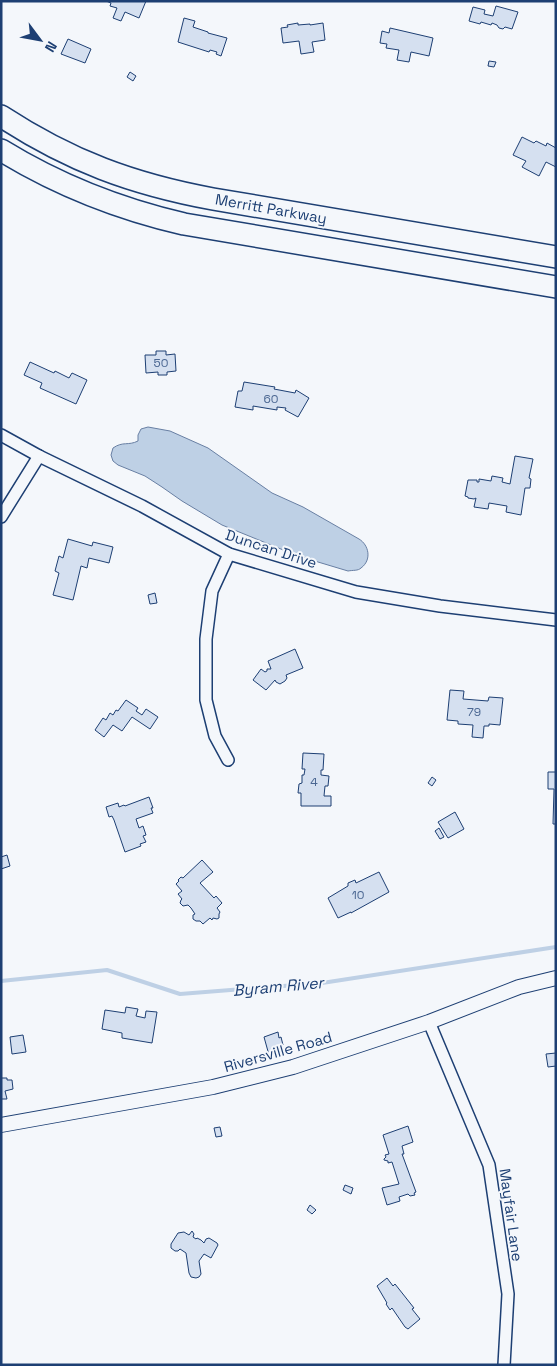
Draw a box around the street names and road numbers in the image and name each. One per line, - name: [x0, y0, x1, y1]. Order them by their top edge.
- street label: Merritt Parkway: [214, 189, 328, 228]
- street label: Duncan Drive: [223, 525, 319, 572]
- street label: Riversville Road: [222, 1027, 334, 1076]
- street label: Mayfair Lane: [496, 1167, 527, 1263]

